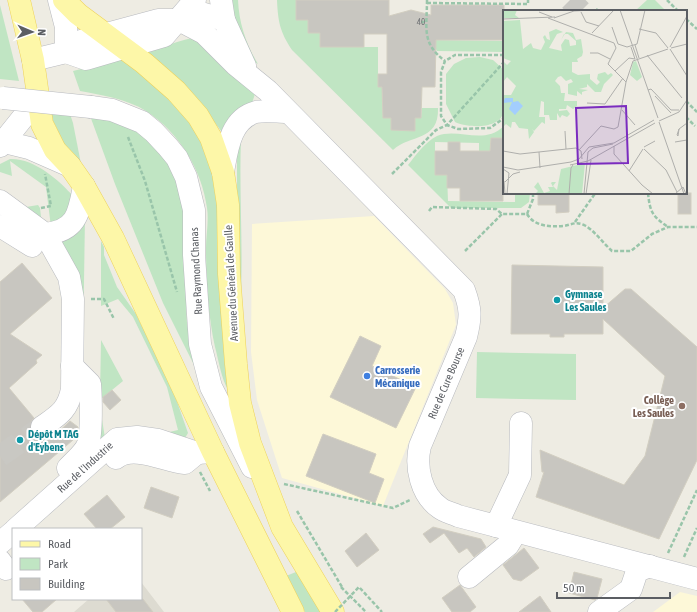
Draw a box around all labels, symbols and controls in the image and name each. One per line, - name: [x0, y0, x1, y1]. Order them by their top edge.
- inset map: [503, 10, 687, 194]
- north arrow: [12, 12, 52, 52]
- house number: 40: [417, 17, 425, 27]
- text: N: [36, 29, 48, 36]
- street label: Avenue du Général de Gaulle: [222, 225, 240, 341]
- street label: Rue Raymond Chanas: [188, 227, 204, 315]
- place label: Gymnase Les Saules: [565, 288, 606, 313]
- marker: Gymnase Les Saules: [552, 295, 562, 305]
- street label: Rue de Cure Bourse: [425, 345, 467, 421]
- place label: Carrosserie Mécanique: [375, 364, 420, 389]
- marker: Carrosserie Mécanique: [362, 371, 372, 381]
- place label: Collège Les Saules: [633, 394, 674, 419]
- marker: Collège Les Saules: [677, 401, 687, 411]
- place label: Dépôt M TAG d'Eybens: [28, 428, 79, 453]
- marker: Dépôt M TAG d'Eybens: [15, 435, 25, 445]
- street label: Rue de l'Industrie: [55, 439, 115, 495]
- legend: [12, 528, 142, 600]
- text: Road: [48, 537, 71, 551]
- text: Park: [48, 557, 69, 571]
- scale bar: [557, 574, 670, 600]
- text: Building: [48, 577, 86, 591]
- text: 50 m: [563, 581, 585, 595]

